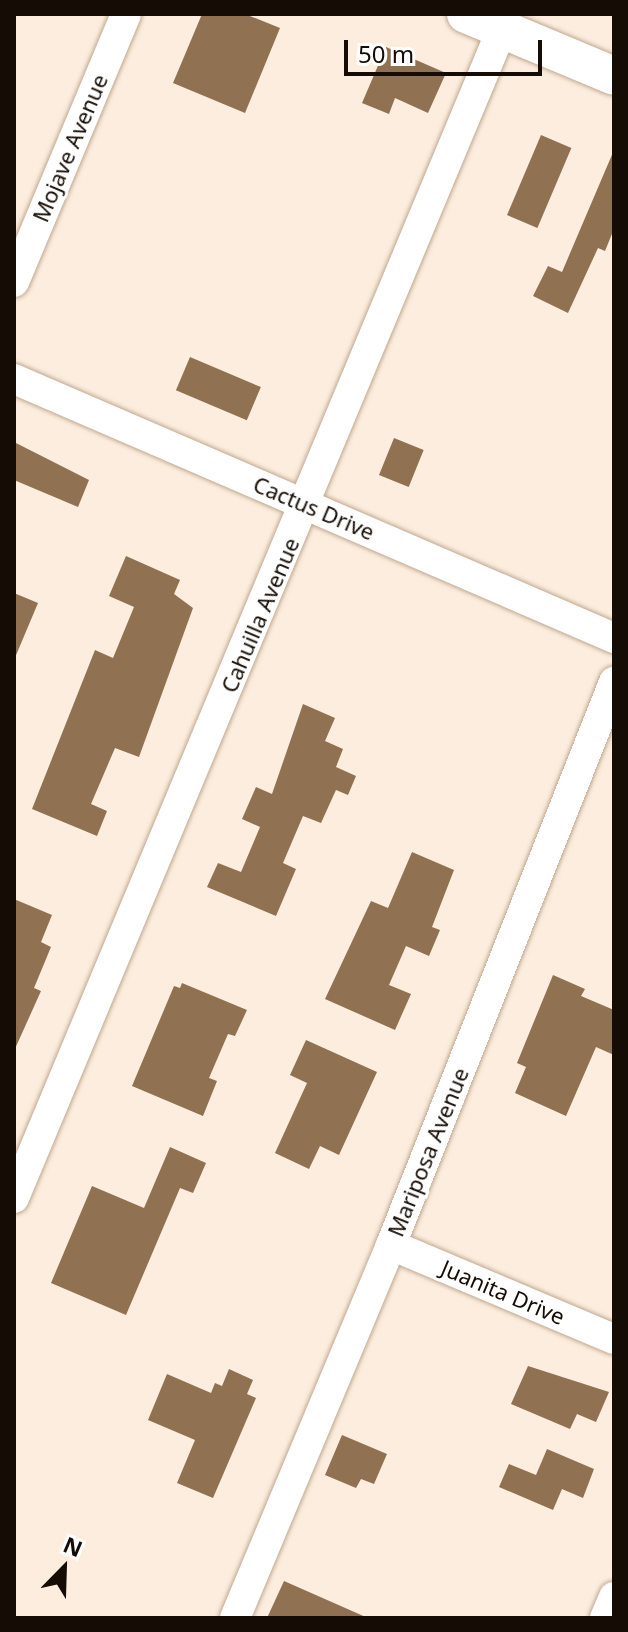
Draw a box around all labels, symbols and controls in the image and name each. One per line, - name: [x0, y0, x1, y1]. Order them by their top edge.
- scale bar: [348, 24, 546, 74]
- text: 50 m: [358, 37, 414, 70]
- street label: Mojave Avenue: [27, 70, 113, 226]
- street label: Cactus Drive: [249, 471, 379, 545]
- street label: Cahuilla Avenue: [215, 534, 305, 696]
- street label: Mariposa Avenue: [382, 1064, 474, 1240]
- street label: Juanita Drive: [437, 1254, 569, 1330]
- north arrow: [24, 1528, 104, 1608]
- text: N: [59, 1529, 87, 1563]

